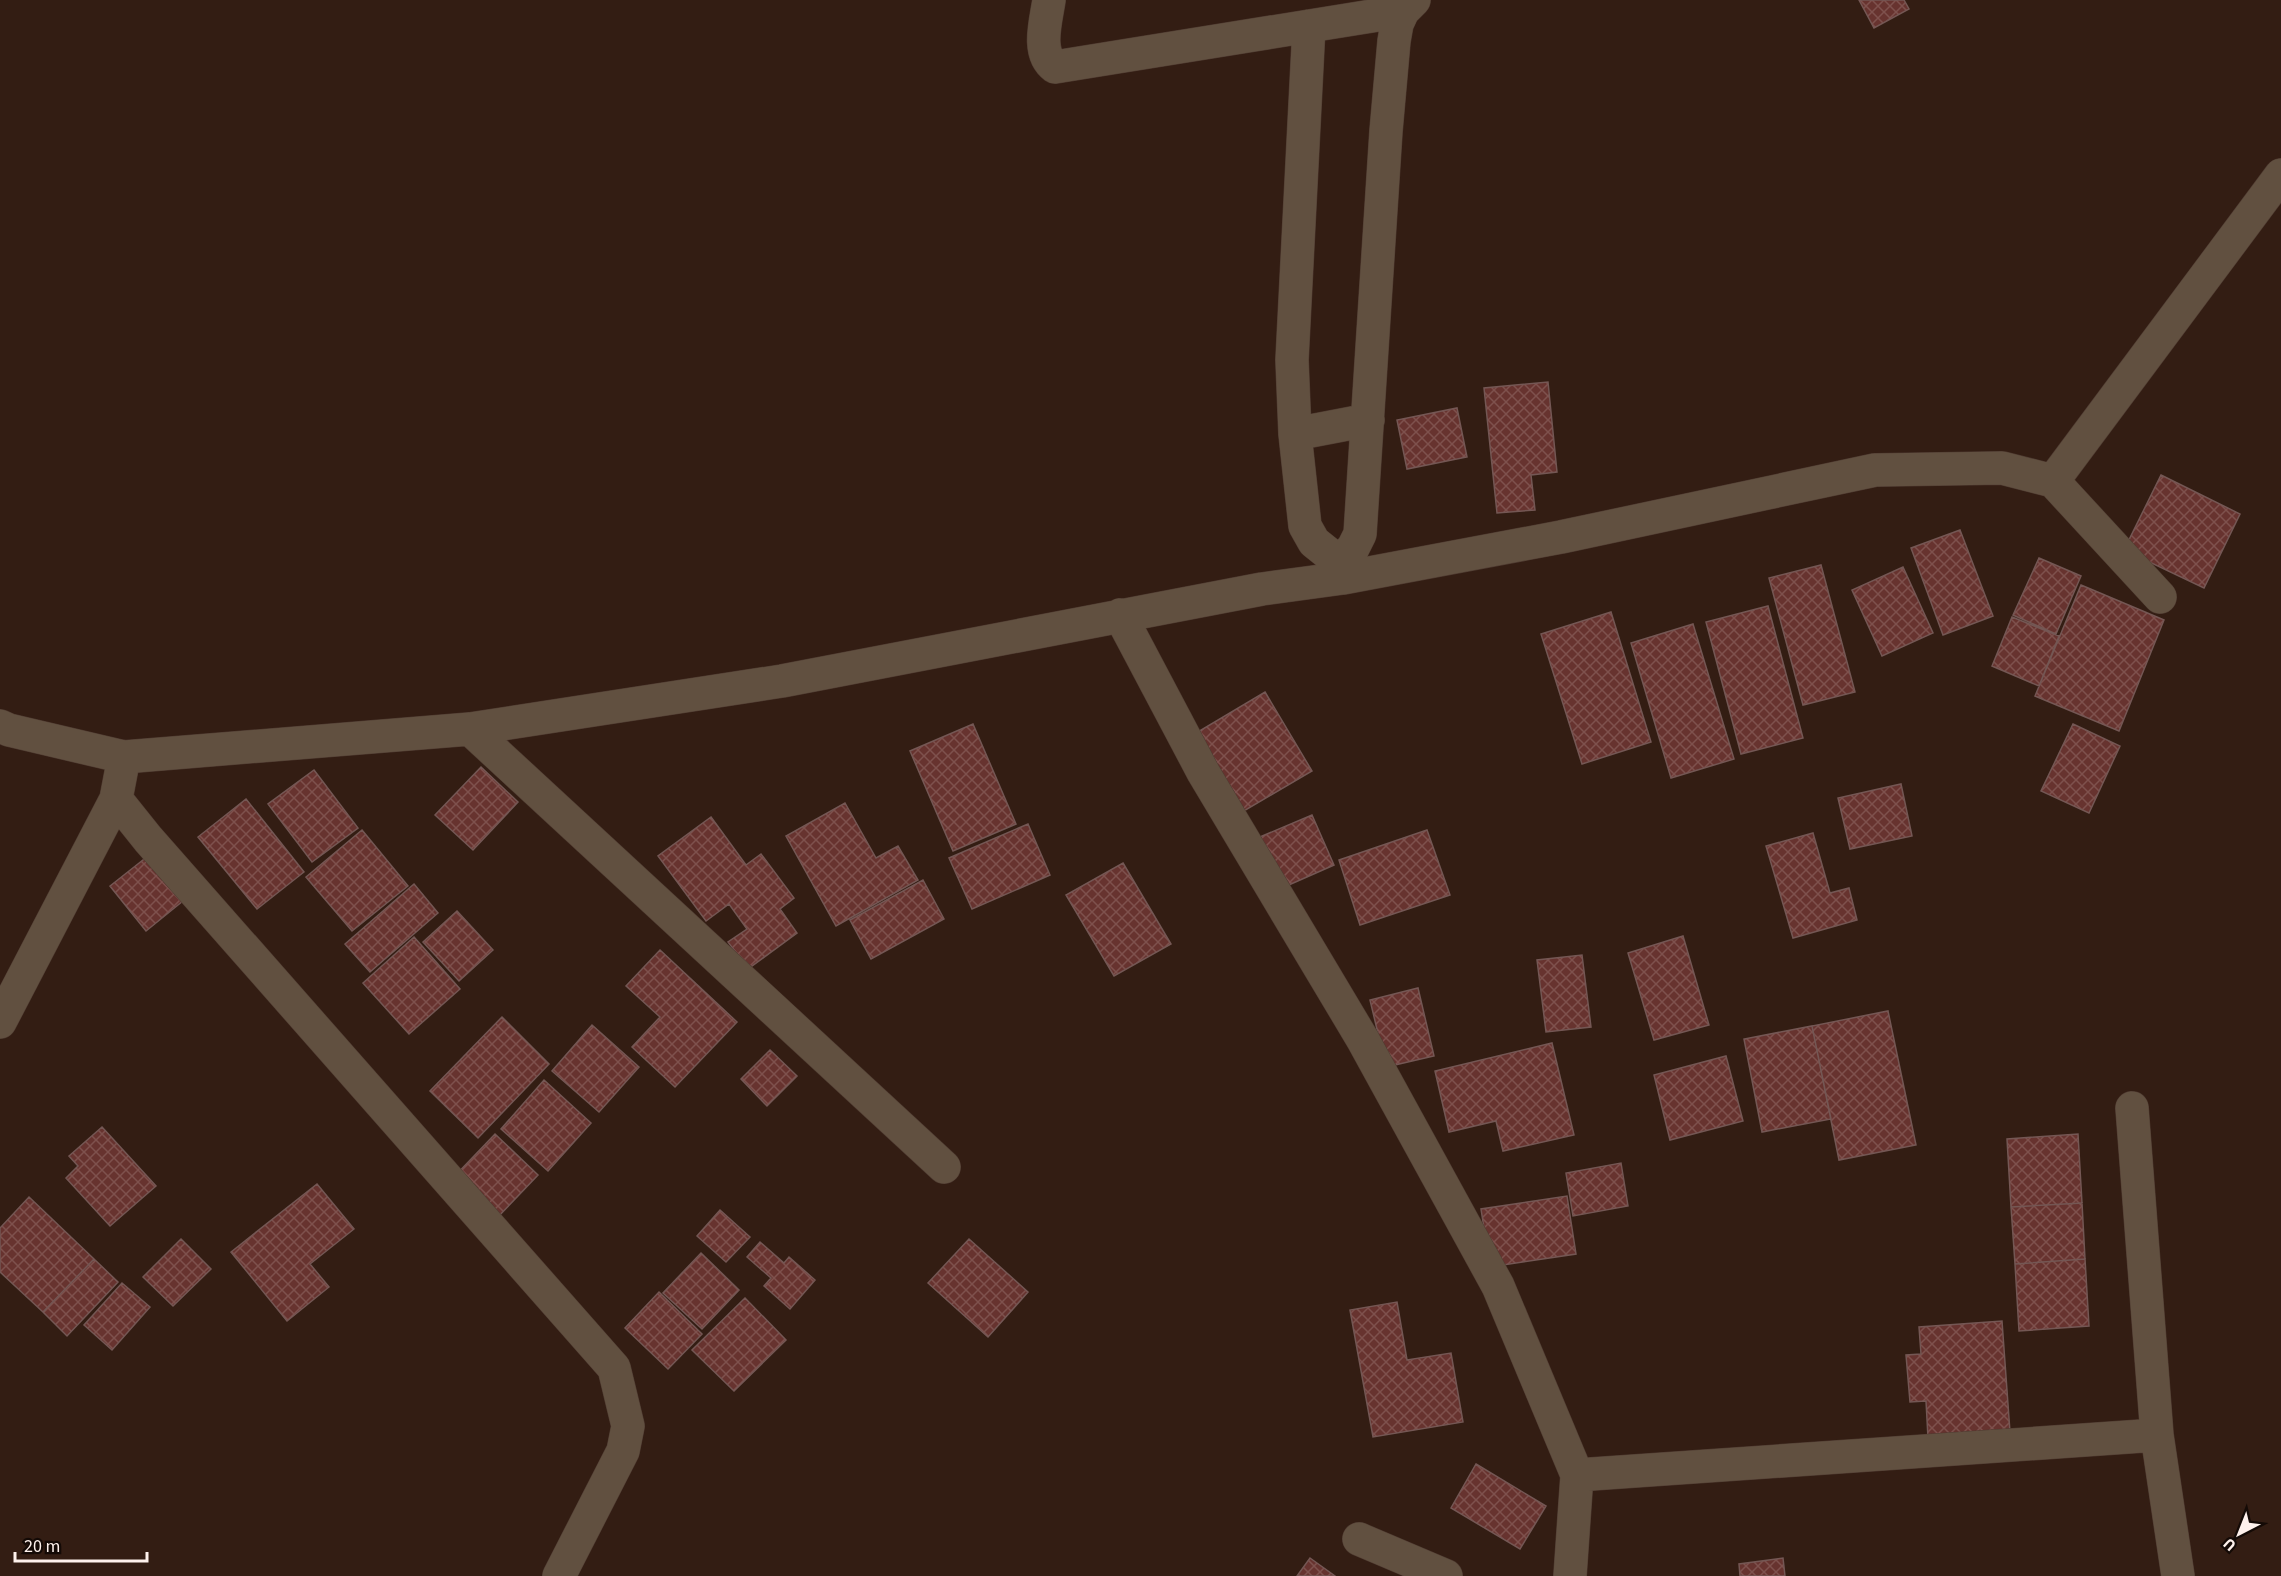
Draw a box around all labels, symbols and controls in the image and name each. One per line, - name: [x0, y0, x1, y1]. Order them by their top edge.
- north arrow: [2209, 1504, 2269, 1564]
- scale bar: [15, 1525, 147, 1563]
- text: U: [2218, 1533, 2241, 1556]
- text: 20 m: [24, 1534, 60, 1559]

